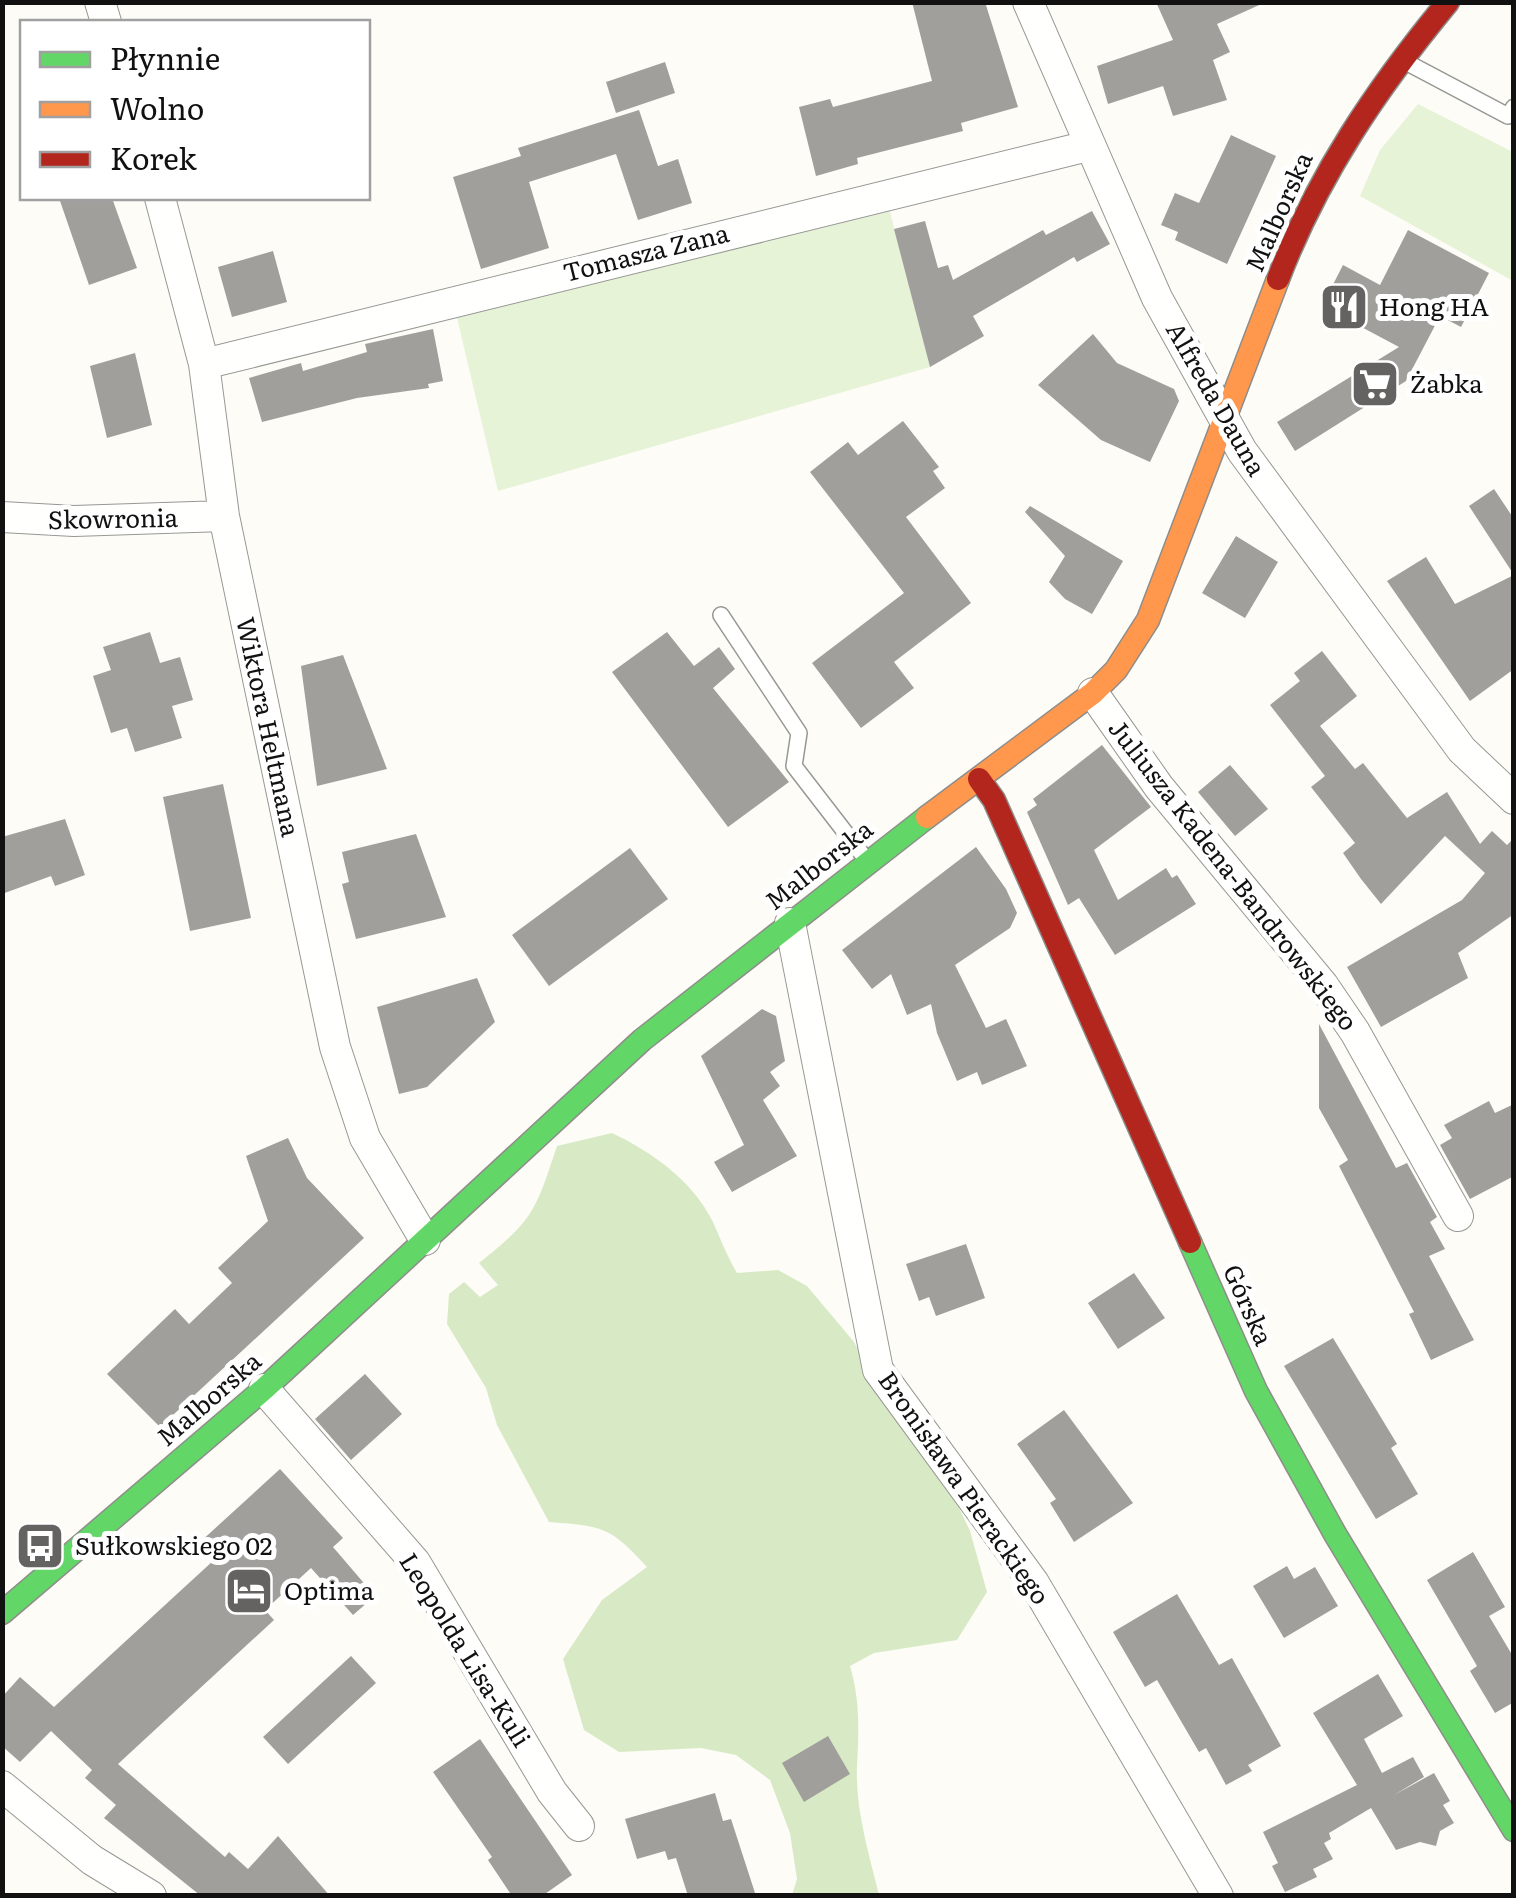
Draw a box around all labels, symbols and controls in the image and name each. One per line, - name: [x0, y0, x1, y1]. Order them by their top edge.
- legend: [20, 20, 370, 200]
- text: Płynnie: [110, 35, 220, 79]
- text: Wolno: [110, 85, 204, 129]
- text: Korek: [110, 135, 197, 179]
- street label: Malborska: [1235, 145, 1321, 277]
- street label: Tomasza Zana: [559, 213, 733, 290]
- restaurant icon: Hong HA: [1318, 281, 1370, 333]
- place label: Hong HA: [1379, 287, 1489, 324]
- street label: Alfreda Dauna: [1158, 314, 1277, 483]
- supermarket icon: Żabka: [1349, 358, 1401, 410]
- place label: Żabka: [1410, 364, 1483, 401]
- street label: Skowronia: [48, 498, 179, 537]
- street label: Wiktora Heltmana: [228, 614, 311, 840]
- street label: Juliusza Kadena-Bandrowskiego: [1101, 710, 1368, 1038]
- street label: Malborska: [756, 810, 880, 918]
- street label: Górska: [1215, 1258, 1284, 1351]
- street label: Malborska: [148, 1342, 269, 1454]
- street label: Bronisława Pierackiego: [870, 1363, 1060, 1611]
- bus stop icon: Sułkowskiego 02: [14, 1520, 66, 1572]
- place label: Sułkowskiego 02: [75, 1526, 272, 1563]
- street label: Leopolda Lisa-Kuli: [391, 1545, 541, 1754]
- hotel icon: Optima: [223, 1565, 275, 1617]
- place label: Optima: [284, 1571, 375, 1608]

